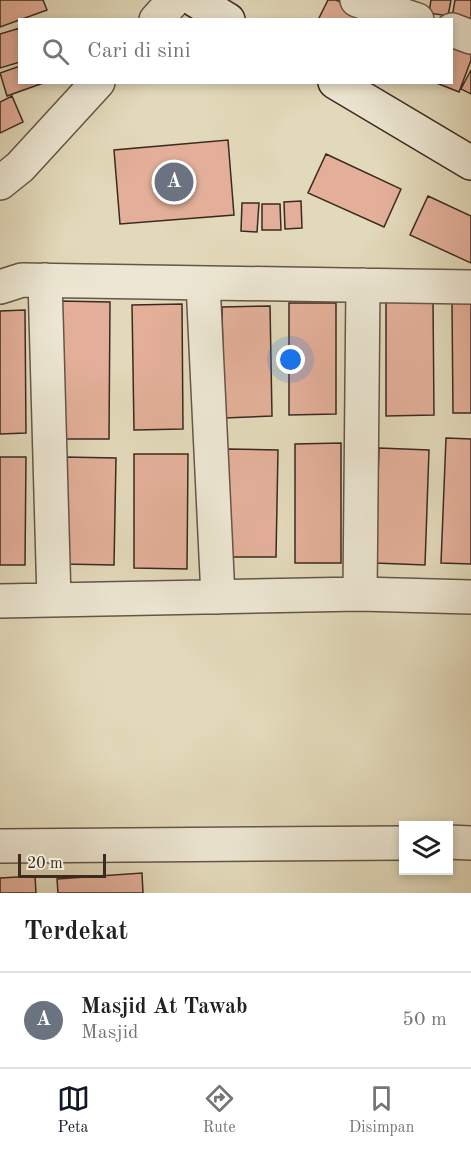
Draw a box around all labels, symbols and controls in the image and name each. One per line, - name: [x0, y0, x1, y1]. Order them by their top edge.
- search box: [18, 18, 453, 84]
- icon: search: [39, 35, 72, 68]
- text: Cari di sini: [87, 40, 191, 62]
- pin: A: [154, 160, 194, 204]
- your location: [276, 345, 305, 374]
- map controls: [399, 821, 453, 875]
- button: layers: [399, 821, 453, 875]
- scale bar: [18, 851, 106, 878]
- text: 20 m: [27, 856, 63, 872]
- text: Terdekat: [24, 919, 128, 945]
- text: Masjid At Tawab: [81, 996, 248, 1018]
- text: A: [36, 1010, 51, 1030]
- text: 50 m: [402, 1010, 447, 1030]
- text: Masjid: [81, 1023, 139, 1043]
- tab: Peta: [57, 1082, 90, 1138]
- tab: Rute: [203, 1082, 236, 1138]
- tab: Disimpan: [349, 1082, 414, 1138]

